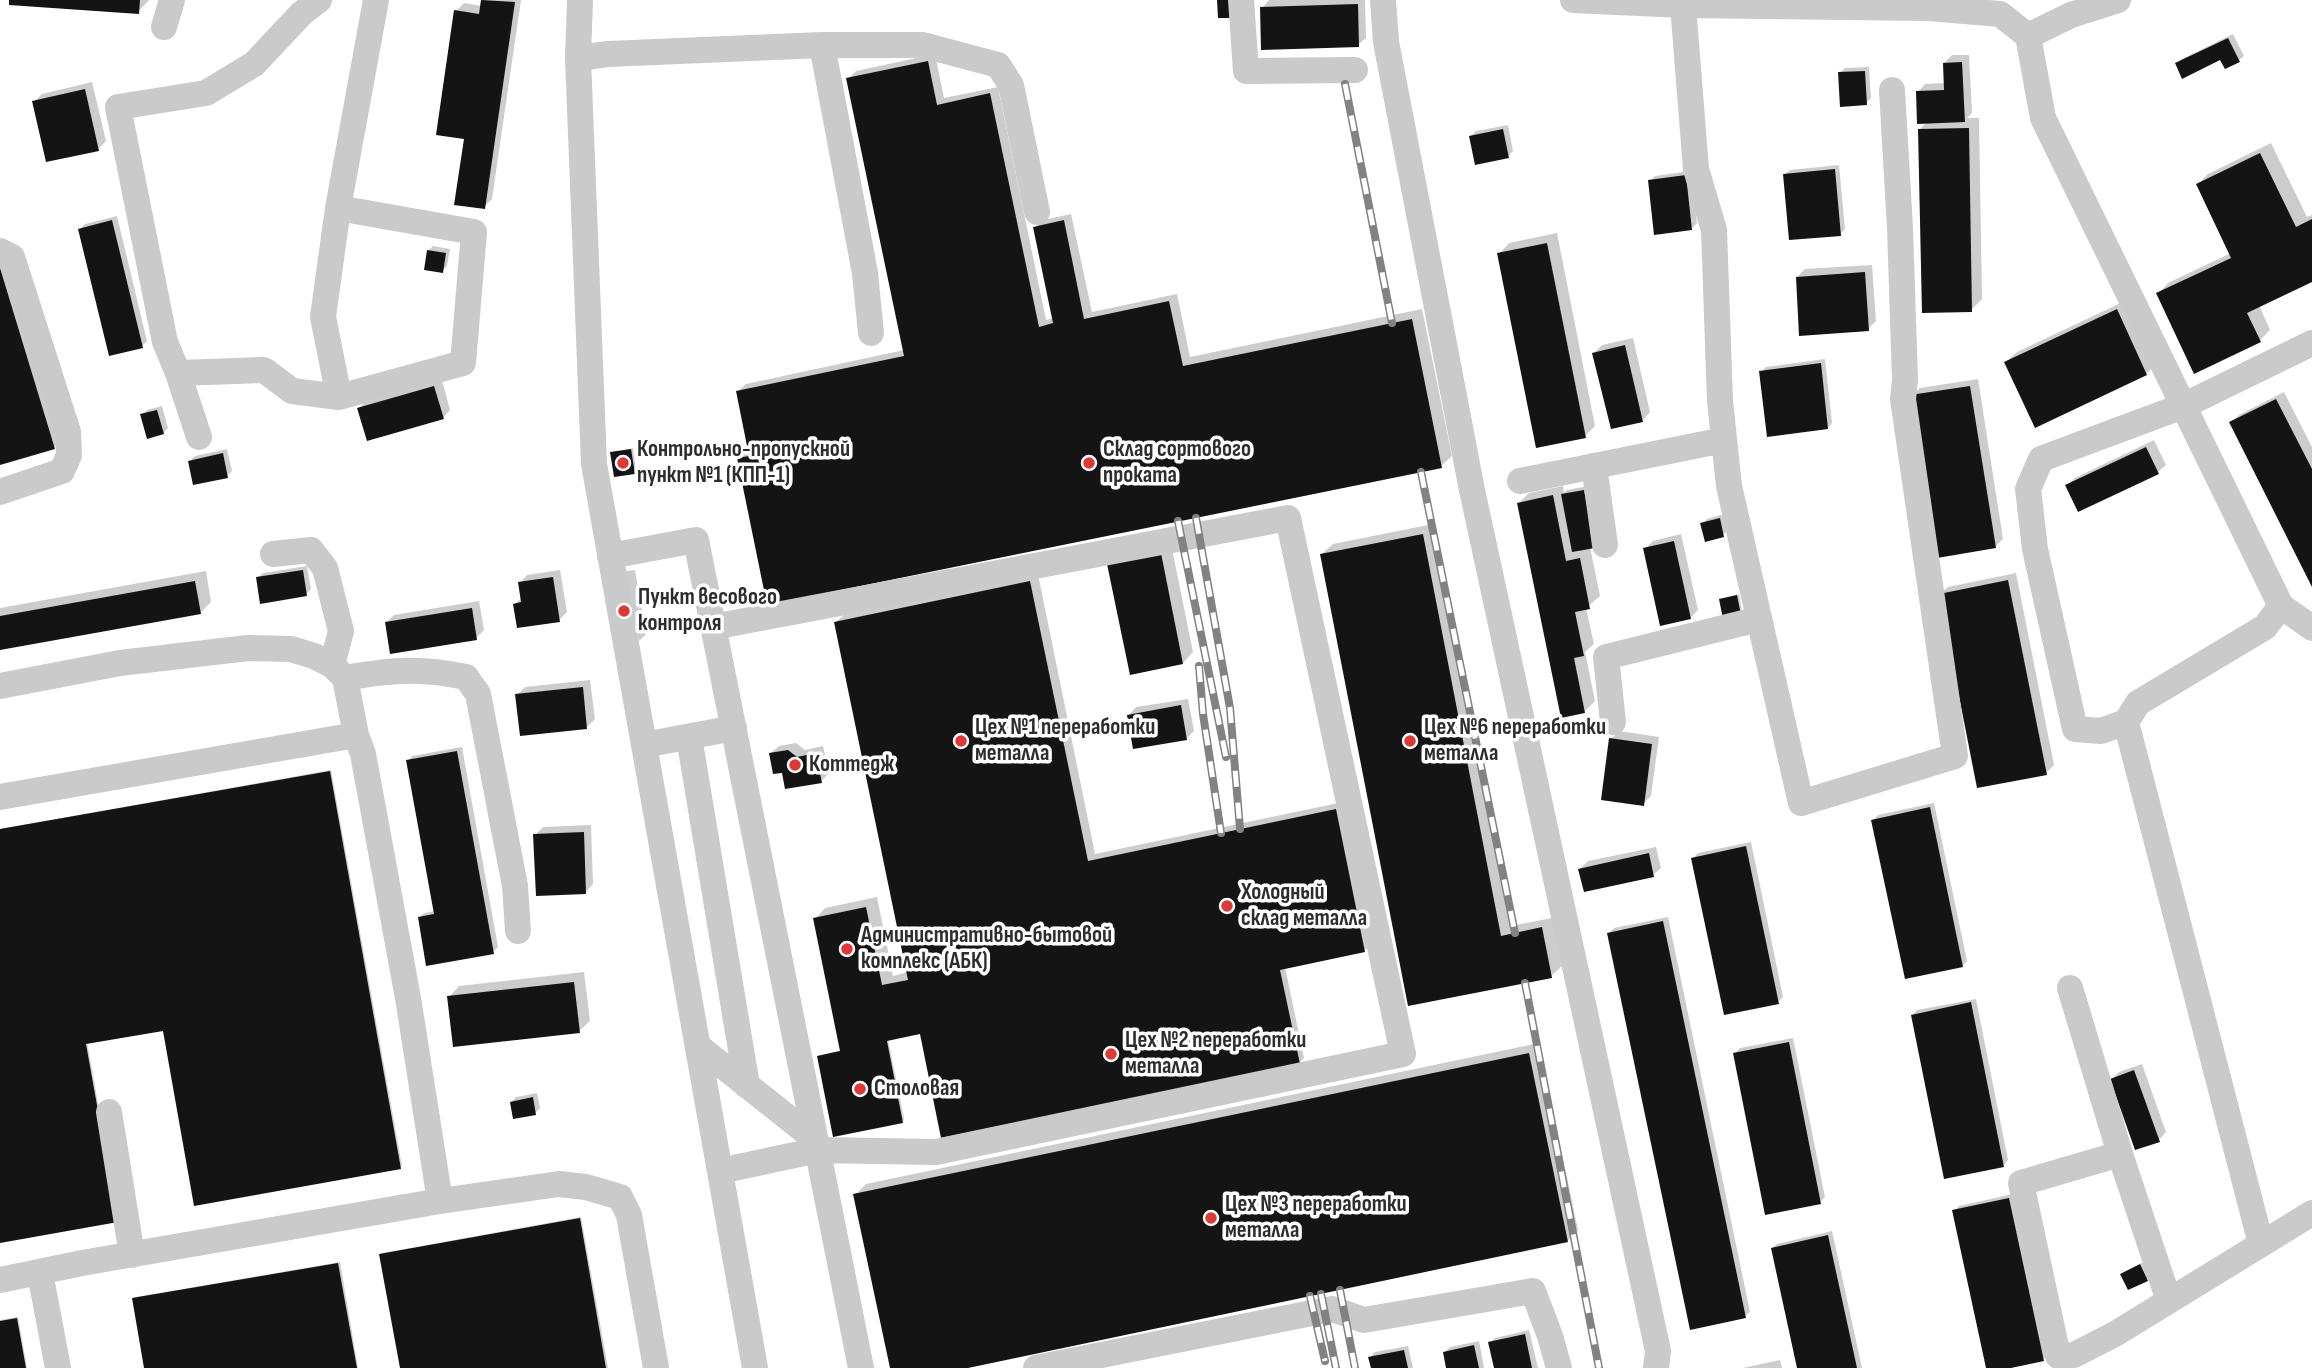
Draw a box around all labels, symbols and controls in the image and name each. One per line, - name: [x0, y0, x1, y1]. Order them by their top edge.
- place label: Контрольно-пропускной пункт №1 (КПП-1): [637, 436, 850, 490]
- place label: Склад сортового проката: [1103, 436, 1251, 490]
- marker: Контрольно-пропускной пункт №1 (КПП-1): [615, 455, 631, 471]
- marker: Склад сортового проката: [1081, 455, 1097, 471]
- place label: Пункт весового контроля: [638, 584, 777, 638]
- marker: Пункт весового контроля: [616, 603, 632, 619]
- place label: Цех №1 переработки металла: [975, 714, 1155, 768]
- place label: Цех №6 переработки металла: [1424, 714, 1606, 768]
- marker: Цех №1 переработки металла: [953, 733, 969, 749]
- marker: Цех №6 переработки металла: [1402, 733, 1418, 749]
- place label: Коттедж: [809, 751, 894, 779]
- marker: Коттедж: [787, 757, 803, 773]
- place label: Холодный склад металла: [1241, 879, 1367, 933]
- marker: Холодный склад металла: [1219, 898, 1235, 914]
- place label: Административно-бытовой комплекс (АБК): [861, 922, 1112, 976]
- marker: Административно-бытовой комплекс (АБК): [839, 941, 855, 957]
- place label: Цех №2 переработки металла: [1125, 1027, 1306, 1081]
- marker: Цех №2 переработки металла: [1103, 1046, 1119, 1062]
- place label: Столовая: [874, 1075, 959, 1103]
- marker: Столовая: [852, 1081, 868, 1097]
- place label: Цех №3 переработки металла: [1225, 1191, 1407, 1245]
- marker: Цех №3 переработки металла: [1203, 1210, 1219, 1226]

